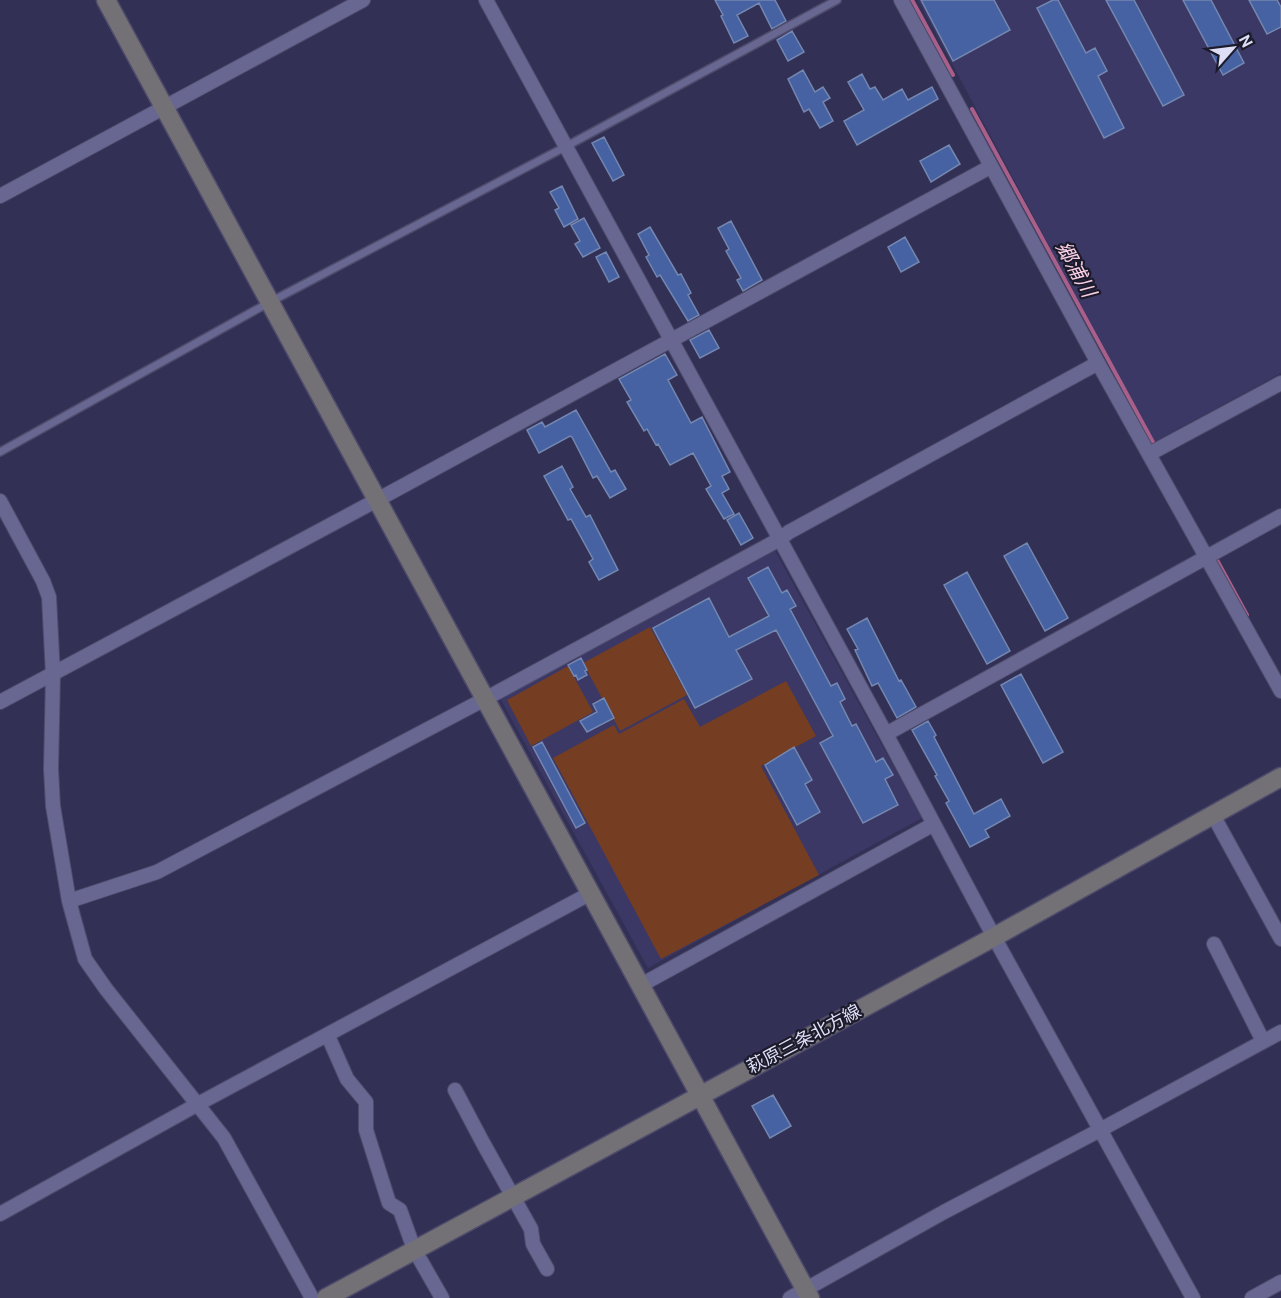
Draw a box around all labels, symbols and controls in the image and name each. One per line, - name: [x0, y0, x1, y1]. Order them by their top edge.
- north arrow: [1203, 18, 1263, 78]
- text: N: [1235, 32, 1257, 51]
- water label: 郷浦川: [1051, 237, 1102, 303]
- street label: 萩原三条北方線: [743, 1000, 865, 1078]

